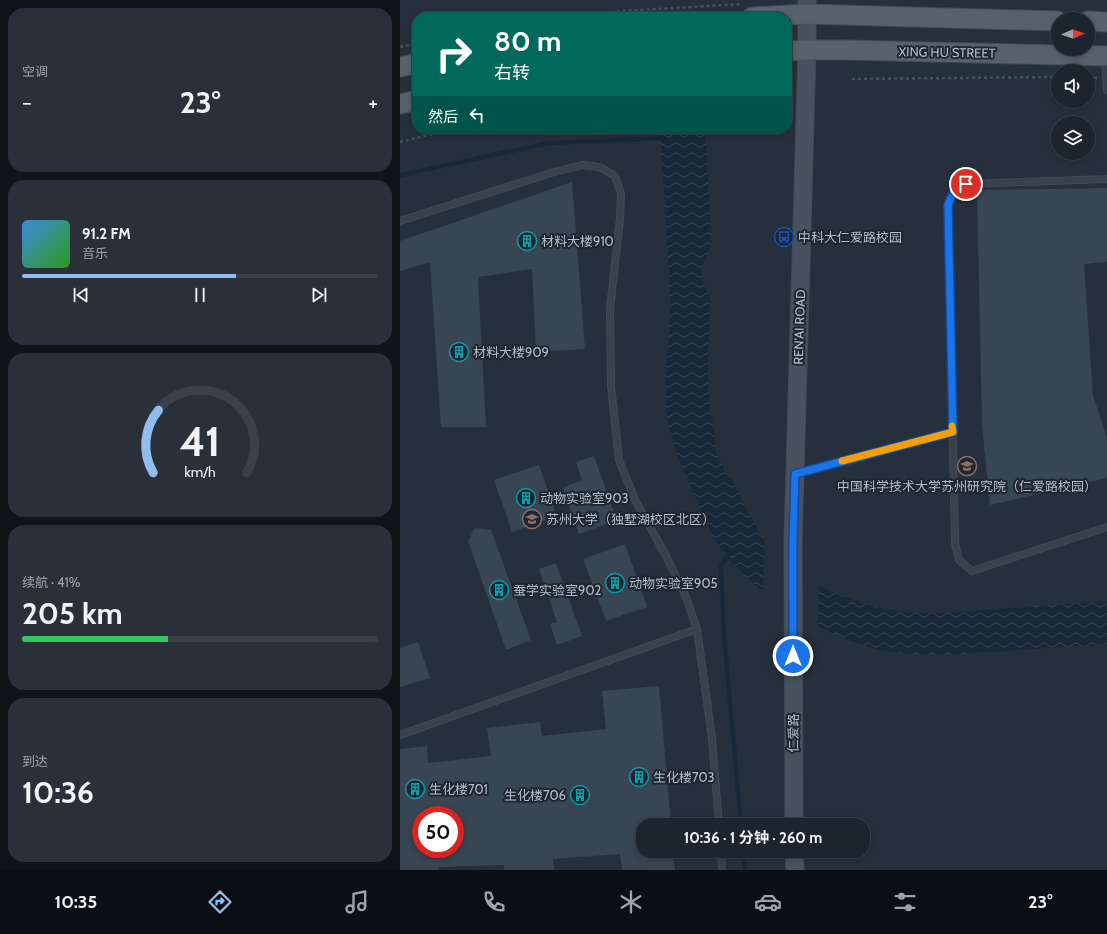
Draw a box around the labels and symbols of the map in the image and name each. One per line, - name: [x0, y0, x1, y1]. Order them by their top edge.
- north arrow: [1051, 12, 1095, 56]
- street label: XING HU STREET: [898, 43, 996, 61]
- pin: [949, 167, 983, 201]
- bus stop icon: 中科大仁爱路校园: [773, 226, 795, 248]
- place label: 中科大仁爱路校园: [798, 229, 902, 245]
- building icon: 材料大楼910: [516, 230, 538, 252]
- place label: 材料大楼910: [541, 233, 614, 249]
- street label: REN'AI ROAD: [790, 289, 808, 365]
- building icon: 材料大楼909: [448, 341, 470, 363]
- place label: 材料大楼909: [473, 344, 549, 360]
- school or university icon: 中国科学技术大学苏州研究院（仁爱路校园）: [956, 455, 978, 477]
- place label: 中国科学技术大学苏州研究院（仁爱路校园）: [837, 478, 1097, 494]
- building icon: 动物实验室903: [515, 487, 537, 509]
- place label: 动物实验室903: [540, 490, 629, 506]
- school or university icon: 苏州大学（独墅湖校区北区）: [521, 508, 543, 530]
- place label: 苏州大学（独墅湖校区北区）: [546, 511, 715, 527]
- building icon: 动物实验室905: [604, 572, 626, 594]
- place label: 动物实验室905: [629, 575, 718, 591]
- building icon: 蚕学实验室902: [488, 579, 510, 601]
- place label: 蚕学实验室902: [513, 582, 601, 598]
- position arrow: [772, 635, 814, 677]
- street label: 仁爱路: [785, 713, 801, 753]
- building icon: 生化楼703: [628, 766, 650, 788]
- place label: 生化楼703: [653, 769, 715, 785]
- building icon: 生化楼701: [404, 778, 426, 800]
- place label: 生化楼701: [429, 781, 488, 797]
- building icon: 生化楼706: [569, 784, 591, 806]
- place label: 生化楼706: [504, 787, 566, 803]
- speed limit sign: 50: [412, 806, 464, 858]

